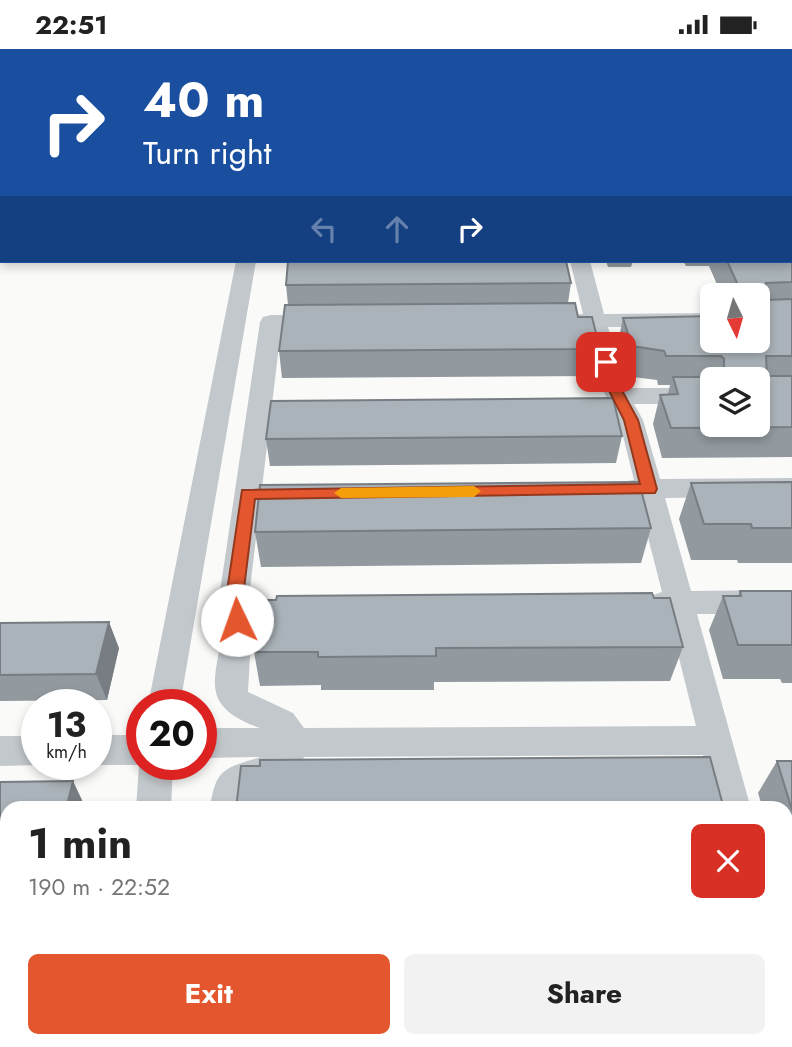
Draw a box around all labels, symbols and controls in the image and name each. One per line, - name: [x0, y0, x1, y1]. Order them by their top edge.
- text: 22:51: [35, 6, 108, 44]
- text: 40 m: [143, 65, 265, 135]
- icon: right: [28, 77, 119, 168]
- text: Turn right: [143, 130, 272, 176]
- icon: left: [305, 210, 343, 248]
- icon: ahead: [378, 210, 416, 248]
- icon: right: [451, 210, 489, 248]
- north arrow: [700, 283, 770, 353]
- map controls: [700, 283, 770, 437]
- pin: [576, 332, 636, 392]
- icon: arrive: [587, 343, 625, 381]
- button: layers: [700, 367, 770, 437]
- position arrow: [200, 583, 274, 657]
- speed limit sign: 20: [126, 689, 217, 780]
- text: 13: [47, 700, 86, 750]
- text: km/h: [46, 739, 87, 765]
- text: 1 min: [28, 813, 132, 874]
- button: close: [691, 824, 765, 898]
- text: 190 m · 22:52: [28, 870, 170, 904]
- button: Exit: [28, 954, 390, 1034]
- button: Share: [404, 954, 765, 1034]

